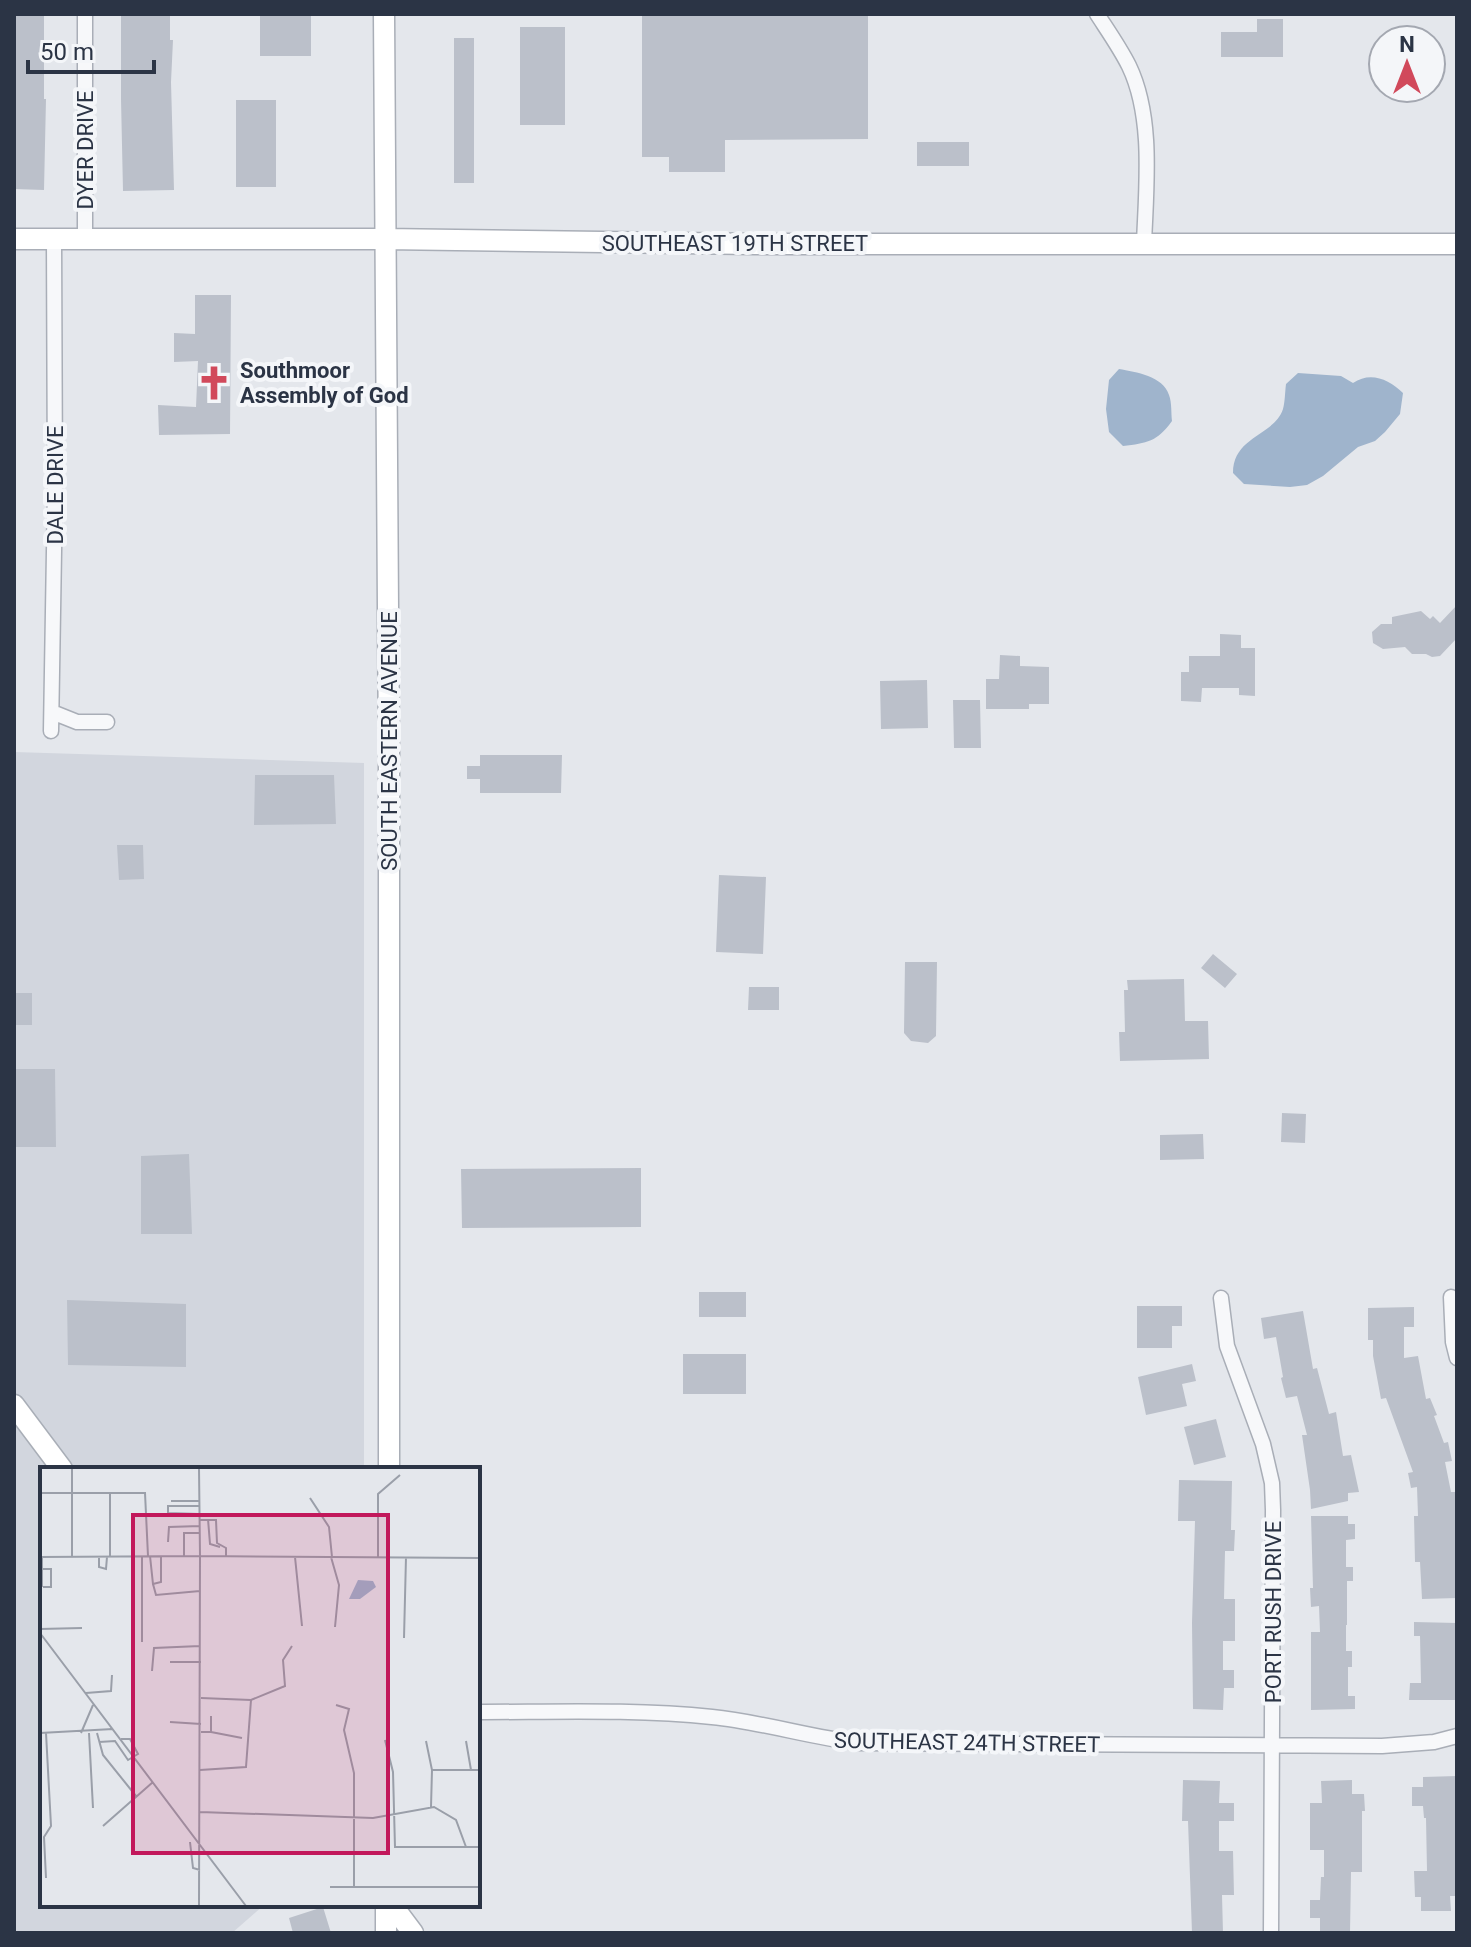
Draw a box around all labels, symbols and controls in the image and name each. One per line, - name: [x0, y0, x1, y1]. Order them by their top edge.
- scale bar: [28, 24, 154, 74]
- north arrow: [1367, 24, 1447, 104]
- text: N: [1399, 32, 1415, 57]
- text: 50 m: [40, 38, 94, 66]
- street label: DYER DRIVE: [73, 90, 98, 210]
- street label: SOUTHEAST 19TH STREET: [602, 231, 868, 256]
- place label: Southmoor Assembly of God: [240, 358, 409, 408]
- church icon: Southmoor Assembly of God: [195, 364, 233, 402]
- street label: DALE DRIVE: [43, 426, 68, 544]
- street label: SOUTH EASTERN AVENUE: [377, 611, 402, 871]
- inset map: [40, 1467, 480, 1907]
- street label: PORT RUSH DRIVE: [1261, 1521, 1286, 1703]
- street label: SOUTHEAST 24TH STREET: [834, 1728, 1100, 1757]

